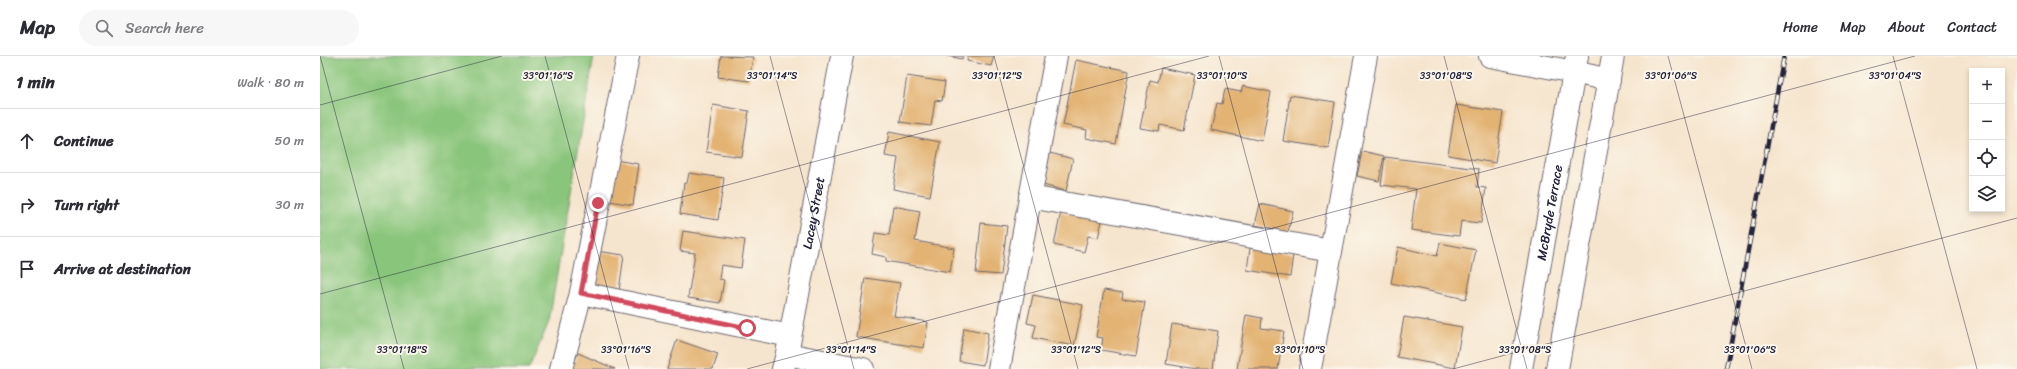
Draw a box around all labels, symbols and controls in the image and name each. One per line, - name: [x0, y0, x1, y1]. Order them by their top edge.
- search box: [79, 10, 359, 46]
- text: Map: [20, 11, 55, 44]
- text: Search here: [125, 15, 204, 41]
- text: Home: [1783, 15, 1818, 40]
- text: Map: [1840, 15, 1866, 40]
- text: About: [1888, 15, 1925, 40]
- text: Contact: [1947, 15, 1997, 40]
- icon: search: [93, 17, 115, 39]
- text: 1 min: [16, 67, 55, 97]
- text: 33°01'16"S: [523, 67, 574, 85]
- text: 33°01'14"S: [747, 67, 798, 85]
- text: 33°01'12"S: [972, 67, 1023, 85]
- text: 33°01'10"S: [1197, 67, 1248, 85]
- text: 33°01'08"S: [1420, 67, 1473, 85]
- text: 33°01'06"S: [1645, 67, 1698, 85]
- text: 33°01'04"S: [1869, 67, 1922, 85]
- map controls: [1969, 68, 2005, 212]
- button: +: [1969, 68, 2005, 104]
- text: Walk · 80 m: [237, 71, 304, 94]
- button: −: [1969, 104, 2005, 140]
- text: Continue: [54, 128, 114, 154]
- text: 50 m: [274, 129, 304, 152]
- icon: ahead: [16, 130, 38, 152]
- button: locate: [1969, 140, 2005, 176]
- street label: McBryde Terrace: [1529, 163, 1569, 262]
- street label: Lacey Street: [795, 174, 831, 251]
- button: layers: [1969, 176, 2005, 212]
- text: Turn right: [54, 192, 119, 218]
- text: 30 m: [275, 193, 304, 216]
- icon: right: [16, 194, 38, 216]
- route end: [589, 194, 607, 212]
- text: Arrive at destination: [54, 256, 191, 282]
- icon: arrive: [16, 258, 38, 280]
- route start: [738, 319, 756, 337]
- text: 33°01'18"S: [377, 341, 428, 359]
- text: 33°01'16"S: [601, 341, 652, 359]
- text: 33°01'14"S: [826, 341, 877, 359]
- text: 33°01'12"S: [1051, 341, 1102, 359]
- text: 33°01'10"S: [1275, 341, 1326, 359]
- text: 33°01'08"S: [1499, 341, 1552, 359]
- text: 33°01'06"S: [1724, 341, 1777, 359]

